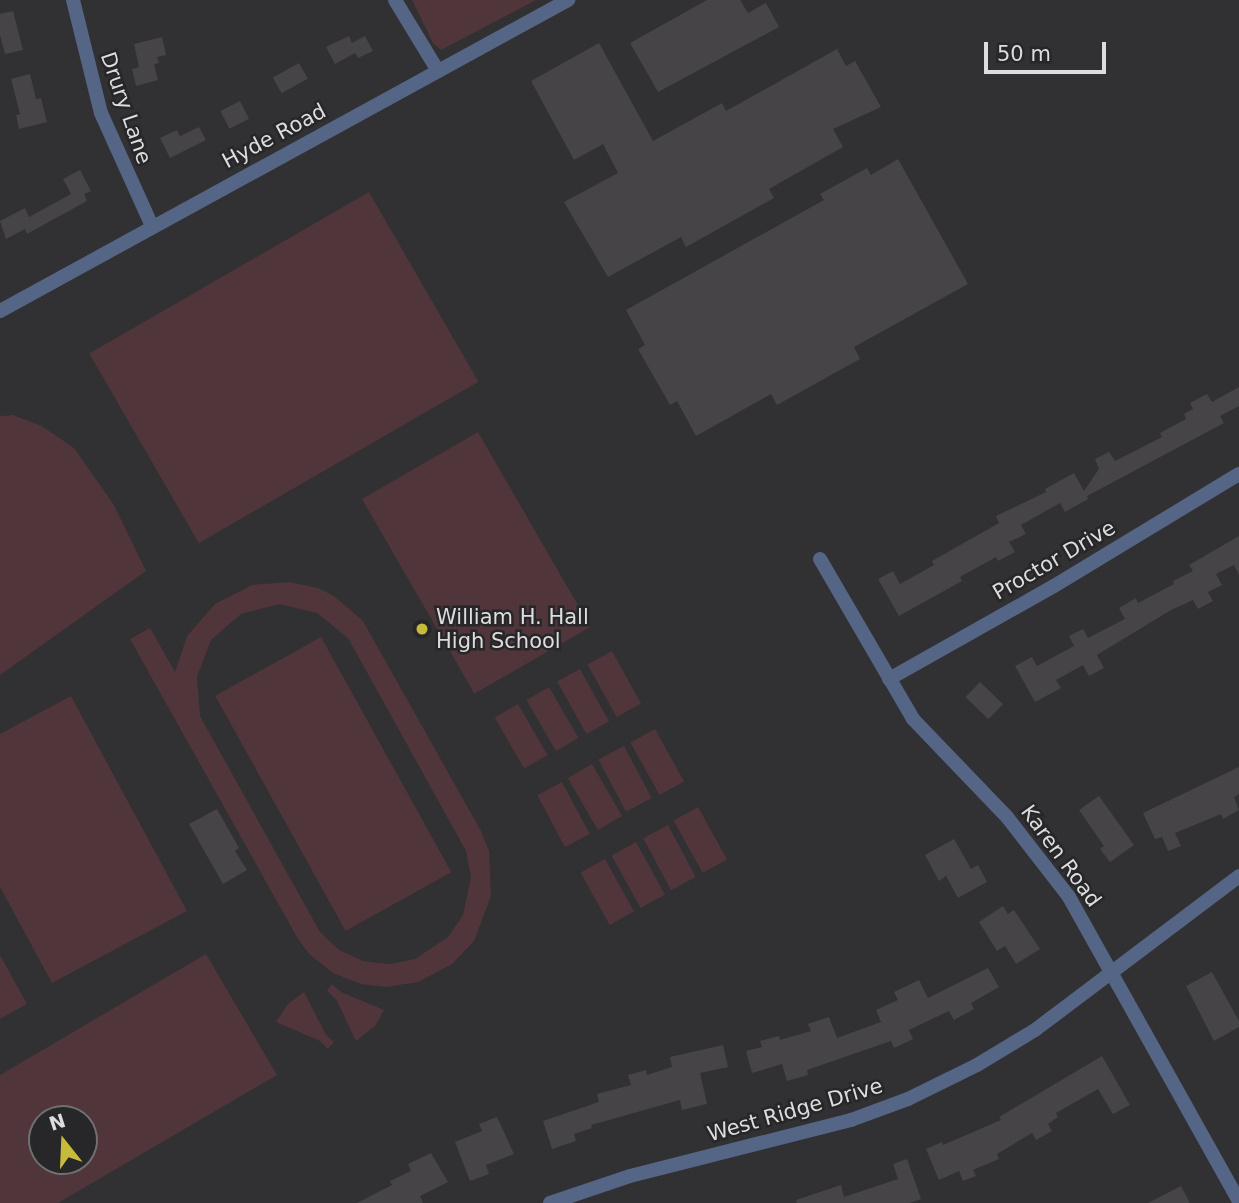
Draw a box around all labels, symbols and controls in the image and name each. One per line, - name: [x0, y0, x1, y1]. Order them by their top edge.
- scale bar: [987, 28, 1110, 72]
- text: 50 m: [997, 42, 1051, 66]
- street label: Drury Lane: [95, 49, 157, 167]
- street label: Hyde Road: [218, 98, 330, 174]
- street label: Proctor Drive: [988, 515, 1120, 605]
- place label: William H. Hall High School: [436, 604, 589, 654]
- marker: William H. Hall High School: [414, 621, 430, 637]
- street label: Karen Road: [1016, 800, 1106, 912]
- street label: West Ridge Drive: [705, 1073, 885, 1147]
- north arrow: [28, 1105, 98, 1175]
- text: N: [46, 1109, 68, 1135]

